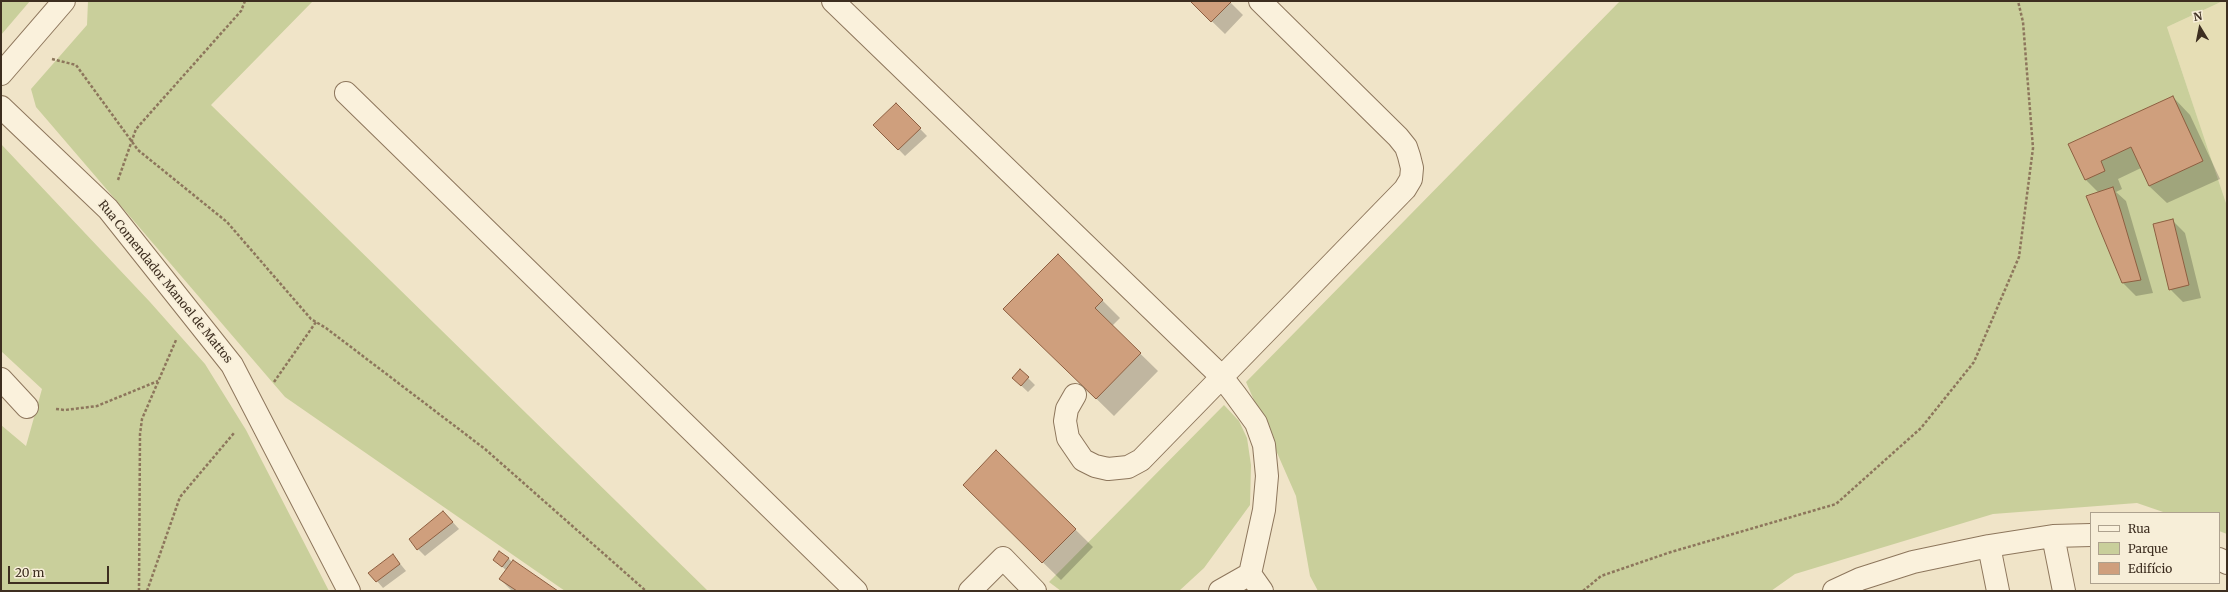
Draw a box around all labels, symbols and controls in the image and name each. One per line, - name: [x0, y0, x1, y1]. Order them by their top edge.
- north arrow: [2180, 8, 2220, 48]
- text: N: [2192, 9, 2203, 24]
- street label: Rua Comendador Manoel de Mattos: [95, 198, 235, 366]
- legend: [2090, 512, 2220, 584]
- text: Rua: [2128, 521, 2150, 536]
- text: Parque: [2128, 541, 2168, 556]
- scale bar: [10, 558, 111, 584]
- text: Edifício: [2128, 561, 2172, 576]
- text: 20 m: [15, 565, 44, 580]

